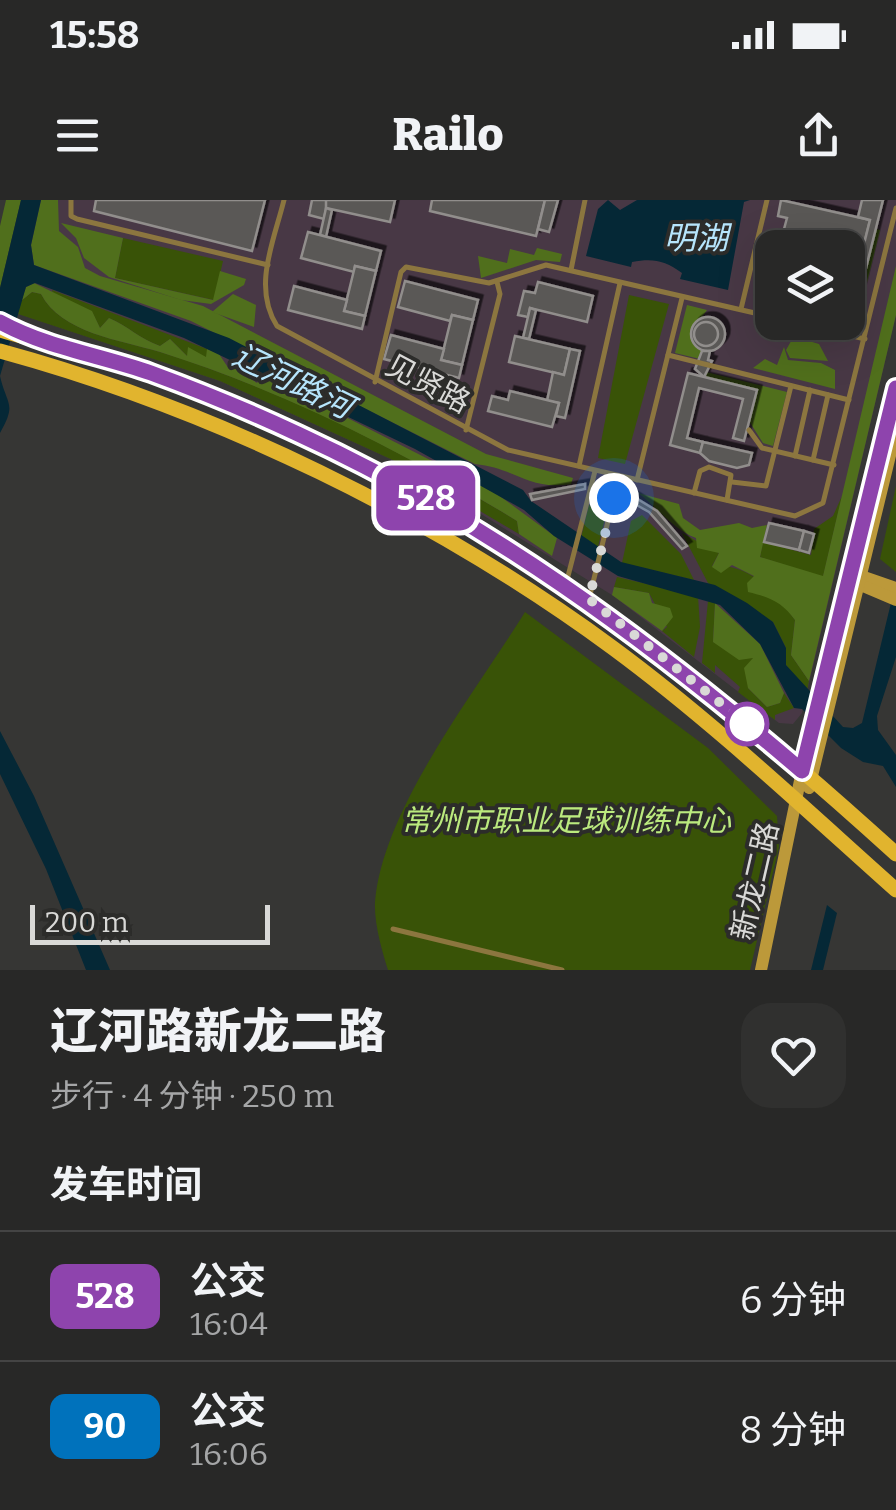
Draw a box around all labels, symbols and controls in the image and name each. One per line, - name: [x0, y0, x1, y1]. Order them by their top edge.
- text: 15:58: [50, 12, 140, 58]
- icon: menu: [50, 108, 105, 163]
- text: Railo: [393, 108, 503, 162]
- icon: share: [791, 108, 846, 163]
- water label: 明湖: [664, 219, 733, 257]
- map controls: [755, 230, 865, 340]
- button: layers: [755, 230, 865, 340]
- water label: 辽河路河: [227, 336, 364, 429]
- street label: 见贤路: [380, 347, 476, 421]
- line badge: 528: [368, 466, 484, 530]
- your location: [589, 473, 639, 523]
- text: 528: [396, 477, 456, 519]
- unlabelled marker: [726, 703, 768, 745]
- park label: 常州市职业足球训练中心: [401, 803, 732, 839]
- street label: 新龙二路: [724, 818, 786, 944]
- scale bar: [30, 900, 270, 944]
- text: 200 m: [45, 906, 128, 939]
- text: 辽河路新龙二路: [50, 1003, 386, 1061]
- button: heart: [741, 1003, 846, 1108]
- text: 步行 · 4 分钟 · 250 m: [50, 1077, 334, 1115]
- text: 发车时间: [50, 1162, 202, 1208]
- text: 公交: [190, 1258, 266, 1304]
- text: 528: [75, 1275, 135, 1317]
- text: 6 分钟: [740, 1277, 846, 1323]
- text: 16:04: [190, 1305, 268, 1343]
- text: 公交: [190, 1388, 266, 1434]
- text: 90: [84, 1405, 126, 1447]
- text: 8 分钟: [740, 1407, 846, 1453]
- text: 16:06: [190, 1435, 268, 1473]

